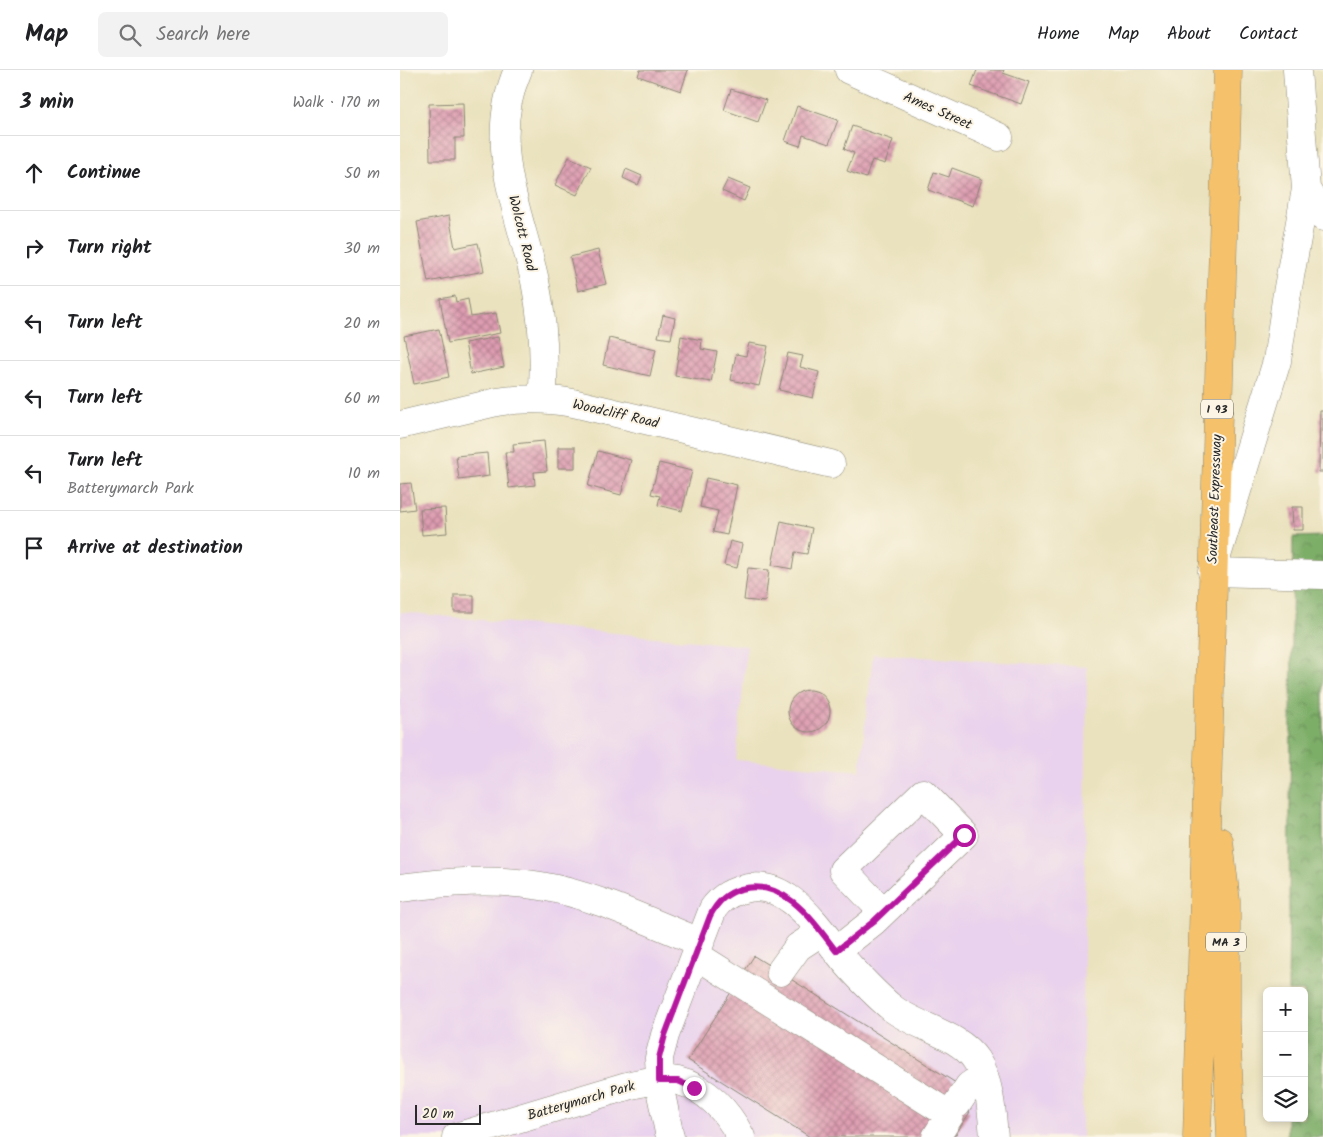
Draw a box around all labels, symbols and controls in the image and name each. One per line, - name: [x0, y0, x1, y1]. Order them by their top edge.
- search box: [98, 12, 448, 57]
- text: Map: [25, 15, 68, 54]
- text: Search here: [156, 20, 250, 50]
- text: Home: [1037, 20, 1080, 49]
- text: Map: [1108, 20, 1139, 49]
- text: About: [1167, 20, 1211, 49]
- text: Contact: [1239, 20, 1298, 49]
- icon: search: [116, 21, 144, 49]
- text: 3 min: [20, 86, 74, 119]
- street label: Ames Street: [900, 86, 976, 136]
- text: Walk · 170 m: [292, 90, 380, 115]
- text: Continue: [67, 158, 140, 188]
- icon: ahead: [20, 159, 48, 187]
- text: 50 m: [344, 161, 380, 186]
- street label: Wolcott Road: [502, 193, 542, 275]
- text: Turn right: [67, 233, 152, 263]
- icon: right: [20, 234, 48, 262]
- text: 30 m: [344, 236, 380, 261]
- text: Turn left: [67, 308, 142, 338]
- icon: left: [20, 309, 48, 337]
- text: 20 m: [344, 311, 380, 336]
- text: Turn left: [67, 383, 142, 413]
- icon: left: [20, 384, 48, 412]
- text: 60 m: [344, 386, 380, 411]
- street label: Woodcliff Road: [571, 393, 662, 435]
- road number: I 93: [1201, 399, 1233, 418]
- street label: Southeast Expressway: [1202, 433, 1228, 564]
- text: Turn left: [67, 446, 142, 476]
- icon: left: [20, 459, 48, 487]
- text: 10 m: [348, 461, 380, 486]
- text: Batterymarch Park: [67, 476, 194, 501]
- text: Arrive at destination: [67, 533, 243, 563]
- icon: arrive: [20, 534, 48, 562]
- route start: [953, 824, 976, 847]
- road number: MA 3: [1206, 932, 1246, 952]
- map controls: [1263, 987, 1308, 1122]
- button: +: [1263, 987, 1308, 1032]
- button: −: [1263, 1032, 1308, 1077]
- street label: Batterymarch Park: [525, 1075, 638, 1127]
- route end: [683, 1077, 706, 1100]
- button: layers: [1263, 1077, 1308, 1122]
- scale bar: [415, 1102, 481, 1125]
- text: 20 m: [422, 1103, 454, 1125]

